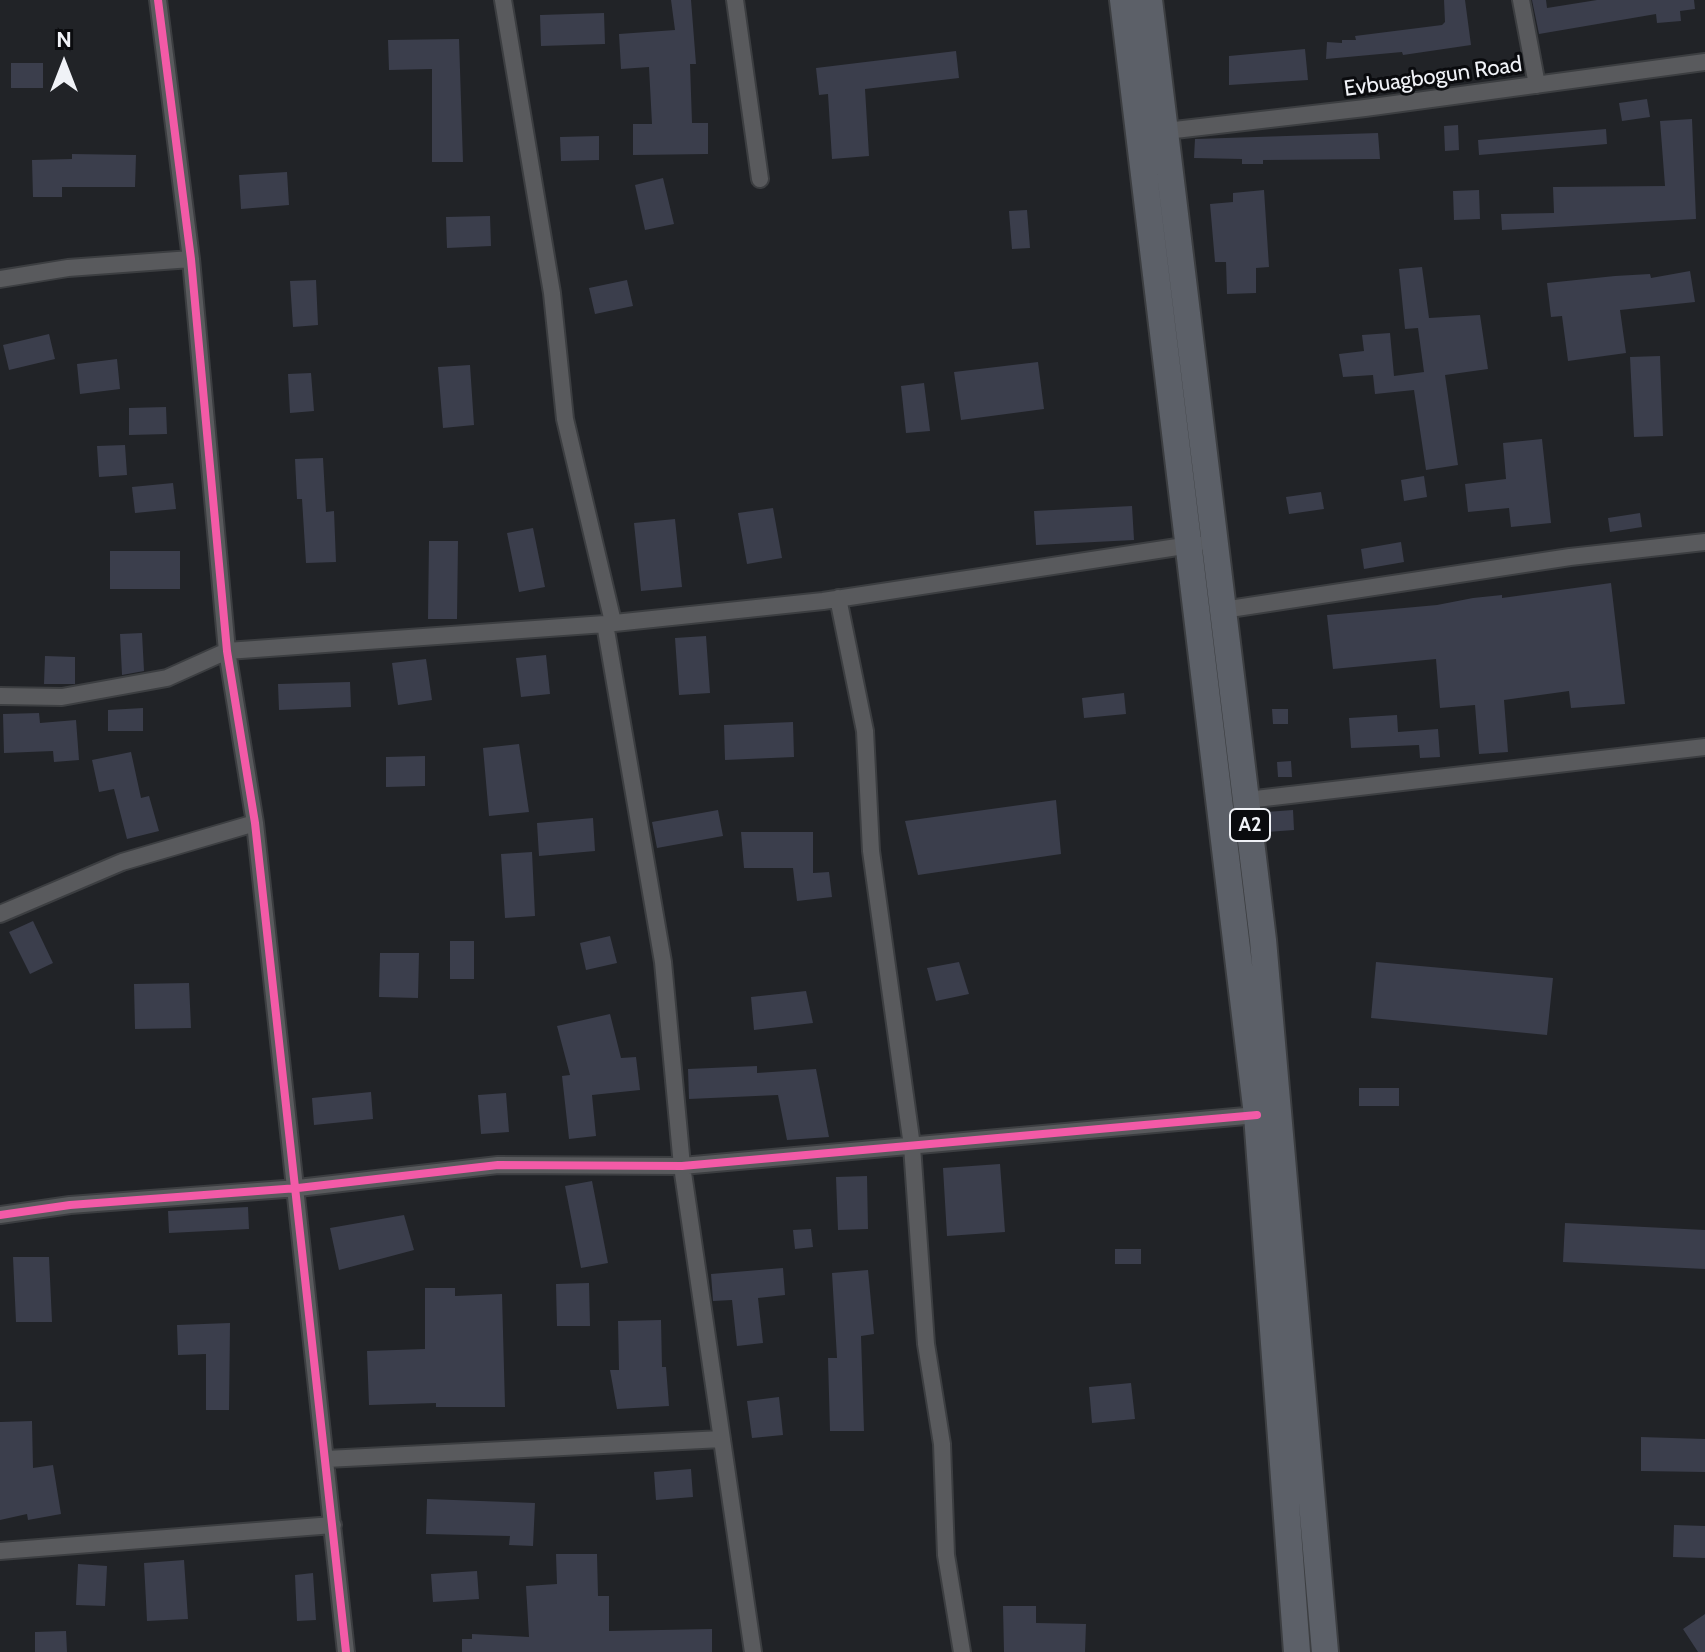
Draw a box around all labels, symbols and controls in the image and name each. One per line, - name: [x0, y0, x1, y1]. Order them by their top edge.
- north arrow: [24, 24, 104, 104]
- text: N: [56, 26, 72, 53]
- street label: Evbuagbogun Road: [1342, 51, 1524, 103]
- road number: A2: [1230, 809, 1270, 841]

